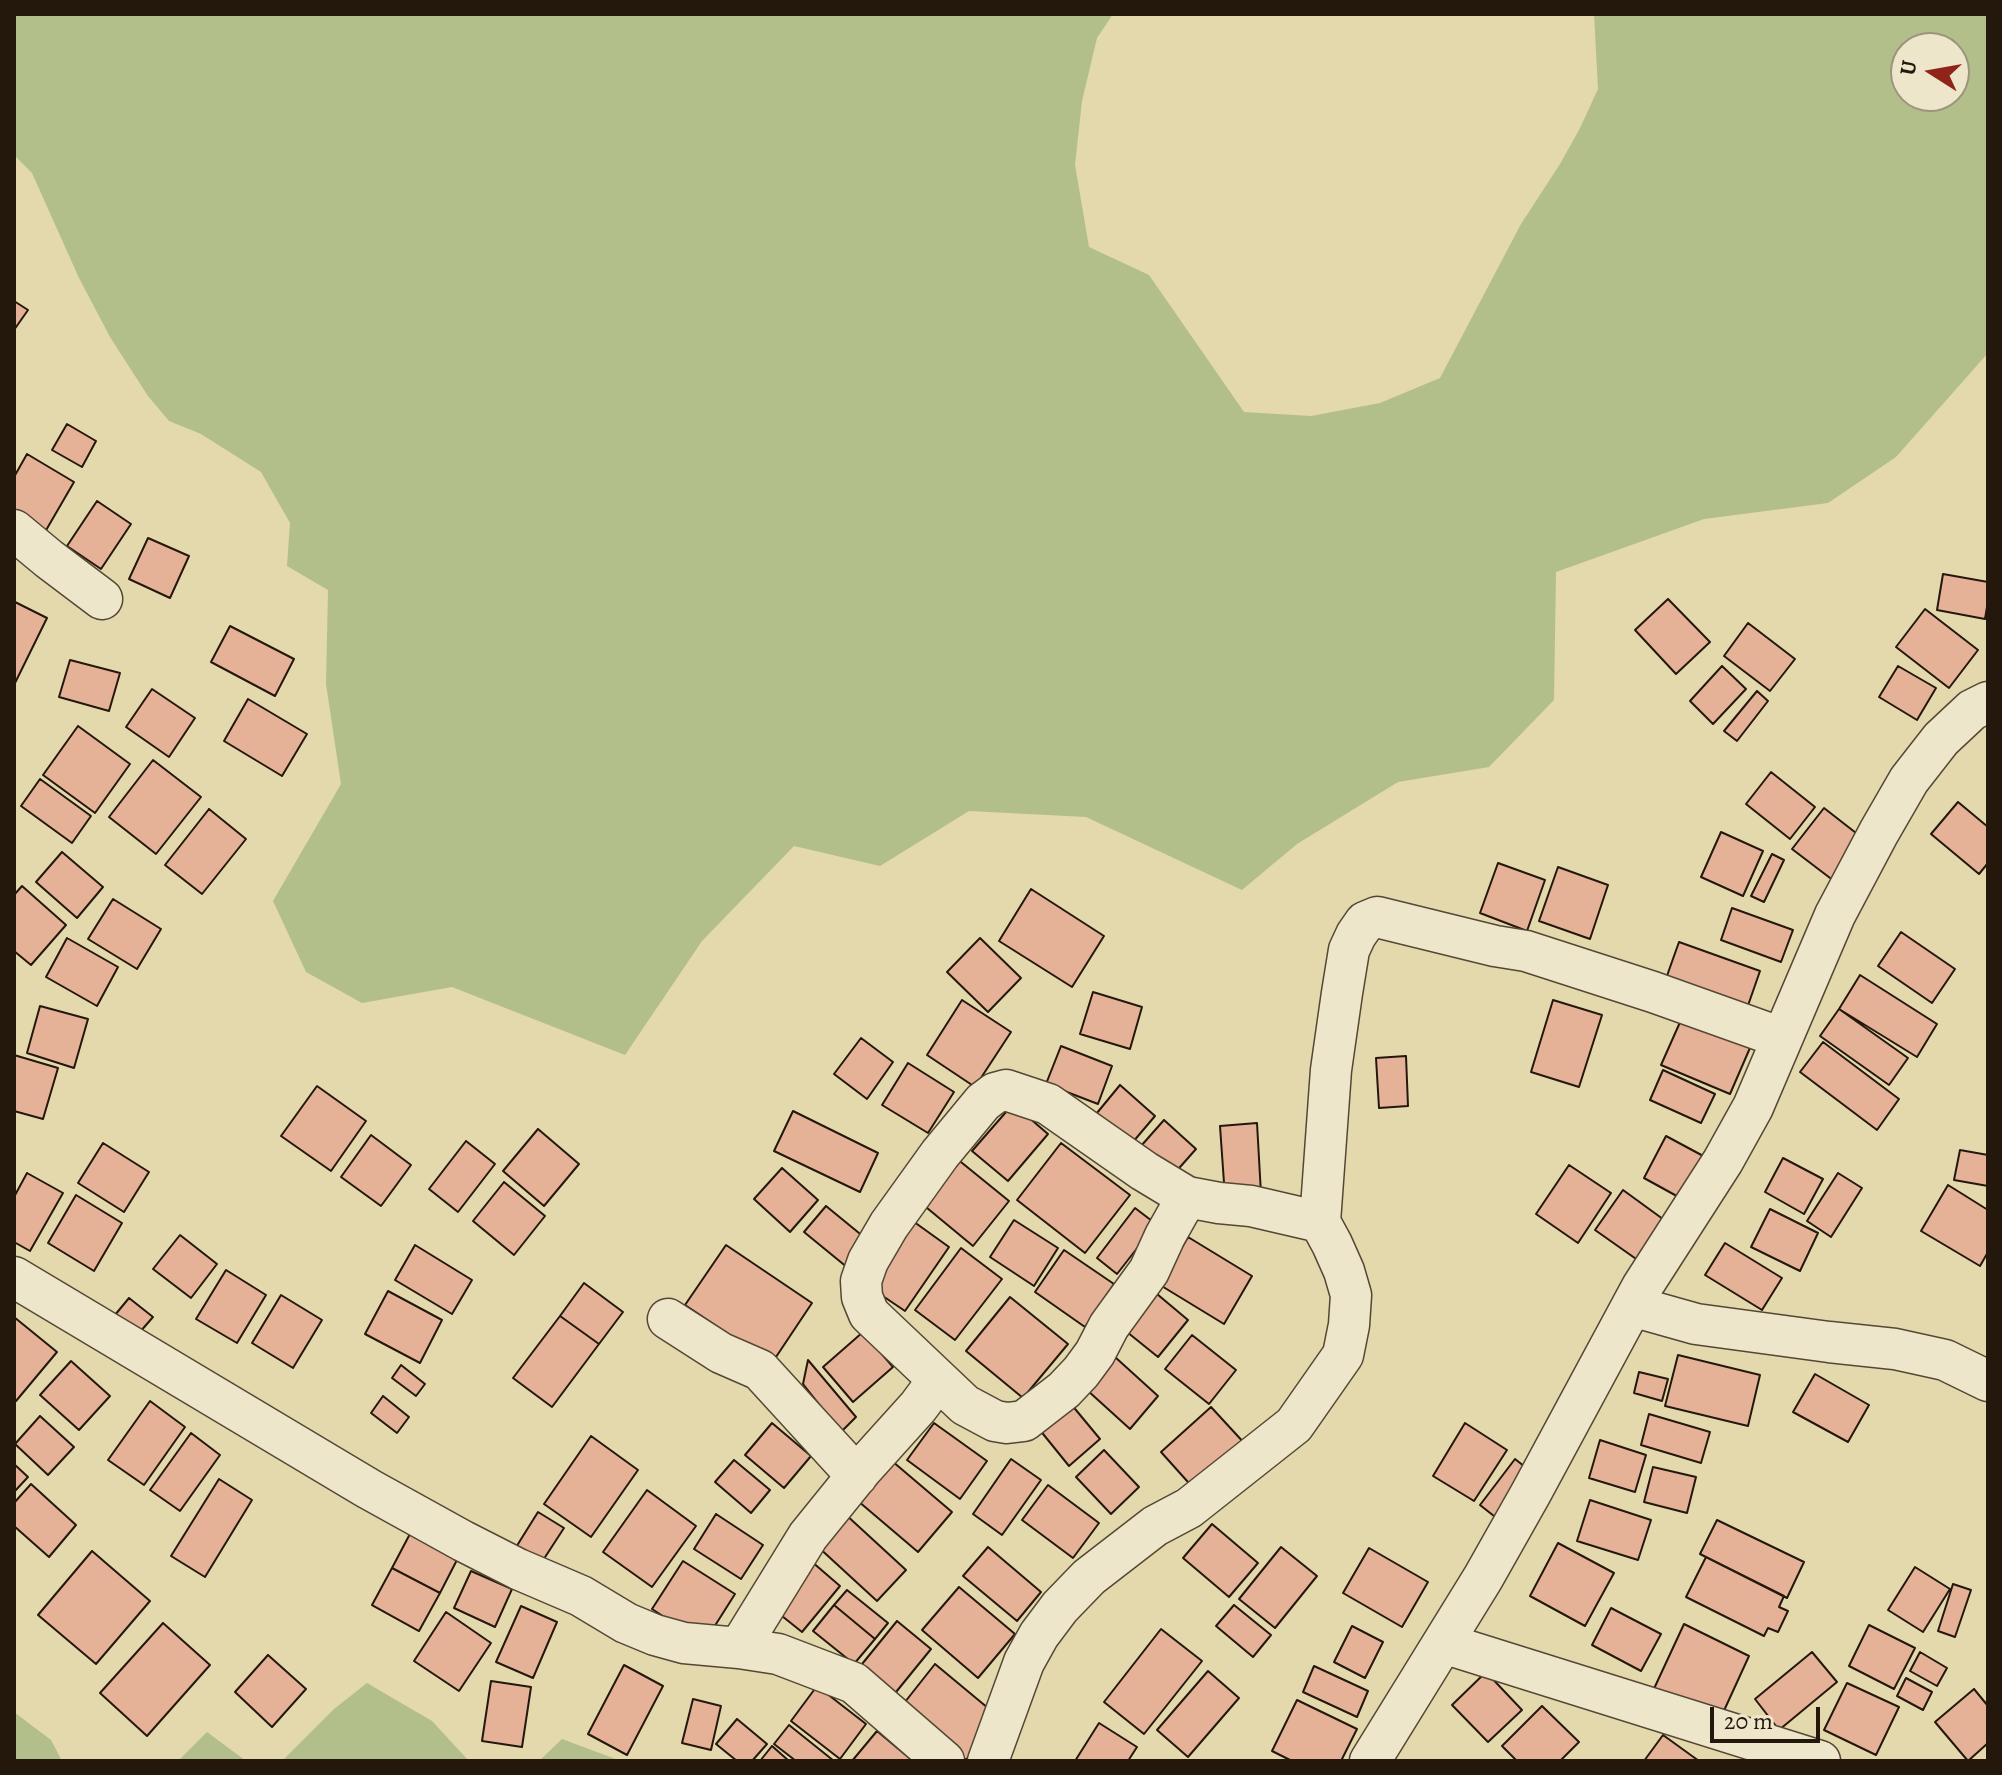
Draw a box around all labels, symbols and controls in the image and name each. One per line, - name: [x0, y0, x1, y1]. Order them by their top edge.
- north arrow: [1890, 32, 1970, 112]
- text: U: [1892, 58, 1925, 78]
- scale bar: [1714, 1691, 1824, 1741]
- text: 20 m: [1724, 1705, 1773, 1737]

